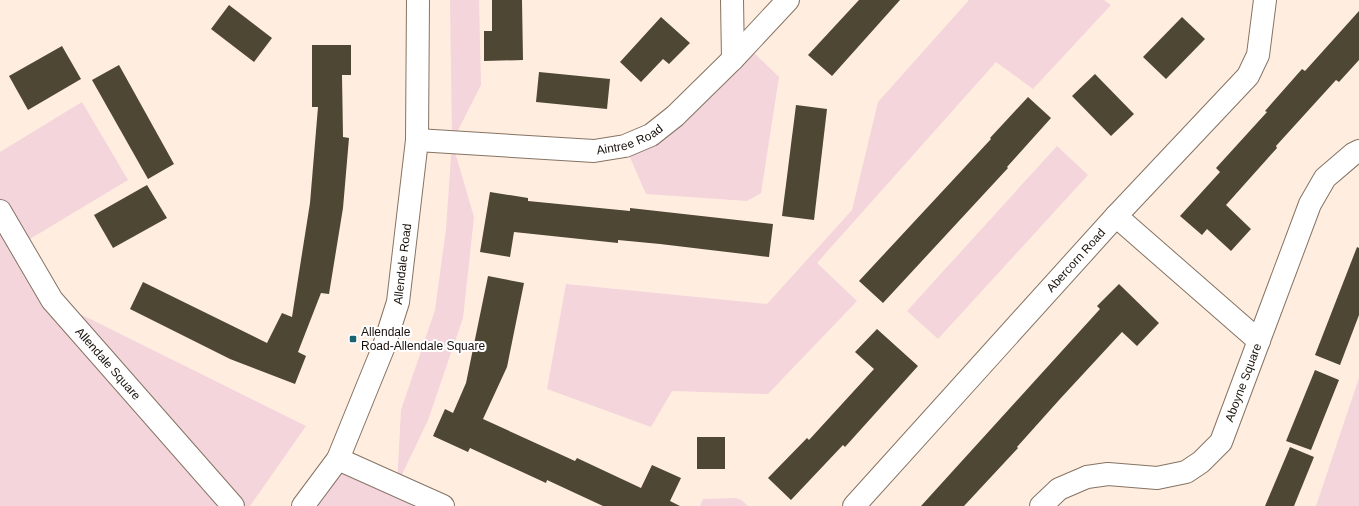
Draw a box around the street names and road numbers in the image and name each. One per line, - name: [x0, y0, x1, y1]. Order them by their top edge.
- street label: Aintree Road: [595, 121, 666, 158]
- street label: Allendale Road: [391, 223, 414, 305]
- street label: Abercorn Road: [1044, 226, 1108, 295]
- street label: Allendale Square: [73, 325, 144, 403]
- street label: Aboyne Square: [1222, 341, 1264, 424]

